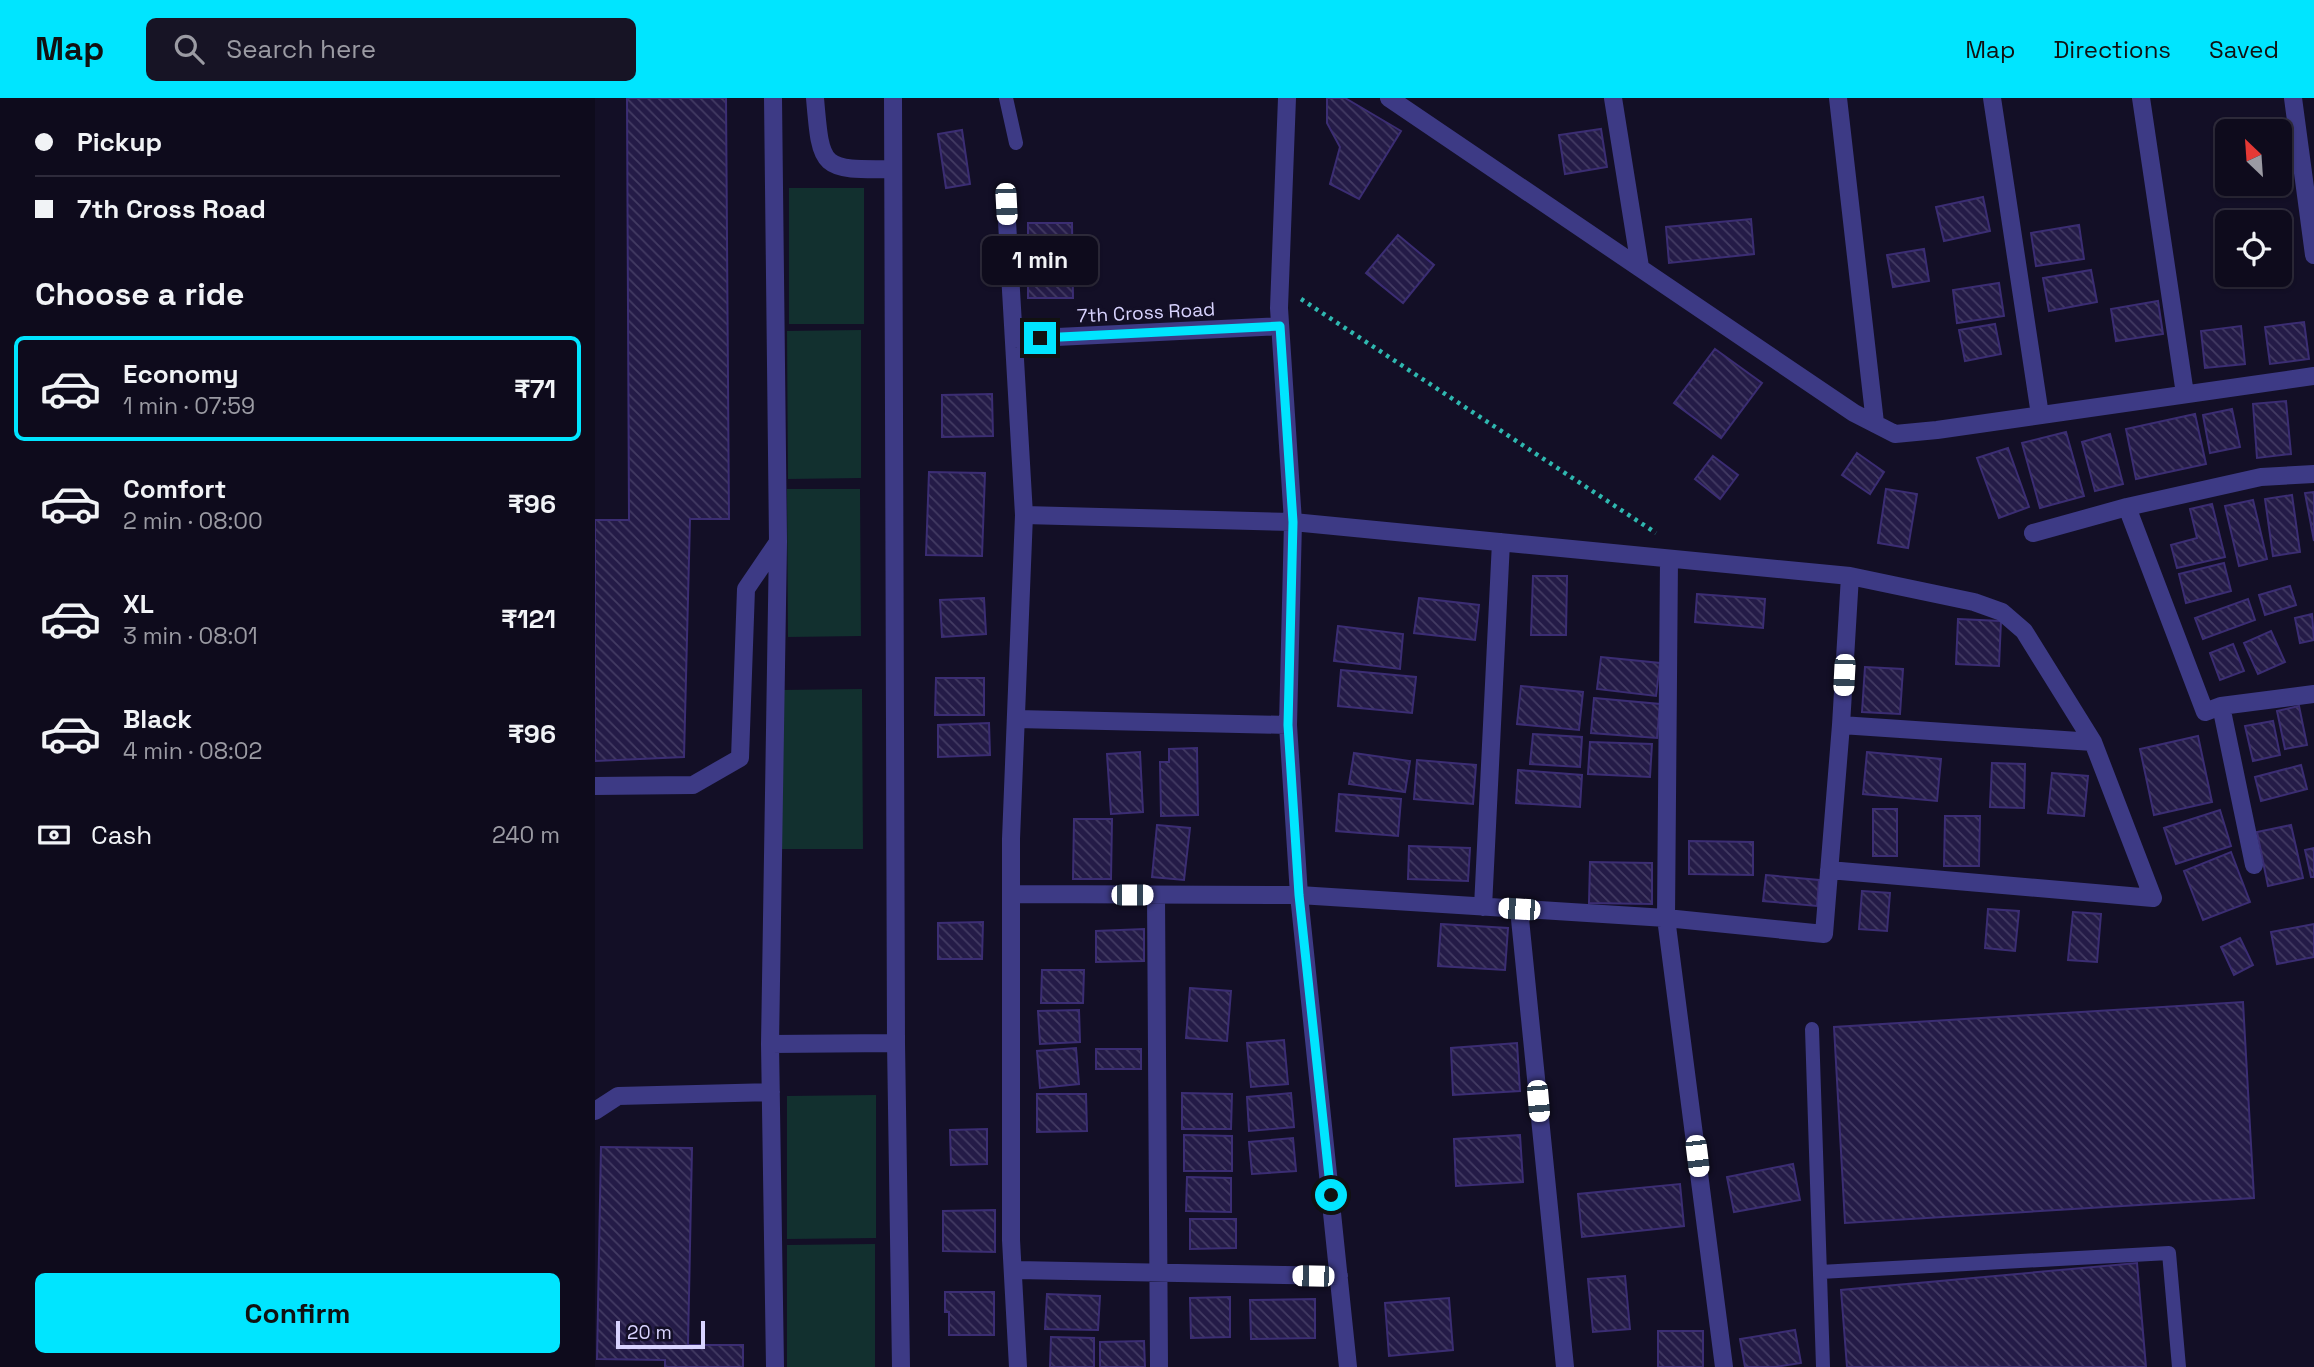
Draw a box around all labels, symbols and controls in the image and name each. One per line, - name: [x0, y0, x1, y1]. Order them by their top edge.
- search box: [146, 18, 636, 81]
- text: Map: [35, 28, 104, 70]
- icon: search: [170, 30, 208, 68]
- text: Search here: [226, 32, 376, 66]
- text: Map: [1965, 34, 2015, 65]
- text: Directions: [2053, 34, 2171, 65]
- text: Saved: [2209, 34, 2279, 65]
- north arrow: [2215, 119, 2293, 196]
- map controls: [2215, 119, 2292, 287]
- text: Pickup: [77, 125, 162, 159]
- car: [995, 182, 1018, 226]
- text: 7th Cross Road: [77, 192, 266, 226]
- button: locate: [2215, 210, 2292, 287]
- callout: 1 min: [982, 236, 1098, 286]
- text: 1 min: [1012, 245, 1068, 275]
- text: Choose a ride: [35, 274, 245, 314]
- street label: 7th Cross Road: [1076, 296, 1216, 329]
- route end: [1024, 322, 1056, 354]
- icon: car: [39, 357, 102, 420]
- text: Economy: [123, 357, 239, 391]
- text: ₹71: [514, 372, 556, 406]
- text: 1 min · 07:59: [123, 391, 255, 421]
- icon: car: [39, 472, 102, 535]
- text: Comfort: [123, 472, 226, 506]
- text: ₹96: [508, 487, 556, 521]
- text: 2 min · 08:00: [123, 506, 263, 536]
- icon: car: [39, 587, 102, 650]
- text: XL: [123, 587, 154, 621]
- text: ₹121: [501, 602, 556, 636]
- text: 3 min · 08:01: [123, 621, 258, 651]
- car: [1833, 653, 1856, 697]
- icon: car: [39, 702, 102, 765]
- text: Black: [123, 702, 192, 736]
- text: ₹96: [508, 717, 556, 751]
- text: 4 min · 08:02: [123, 736, 262, 766]
- icon: cash: [35, 816, 73, 854]
- text: Cash: [91, 818, 152, 852]
- text: 240 m: [492, 820, 560, 850]
- car: [1112, 885, 1154, 906]
- car: [1498, 897, 1541, 921]
- car: [1526, 1079, 1551, 1123]
- car: [1685, 1134, 1710, 1178]
- route start: [1315, 1179, 1347, 1211]
- car: [1292, 1265, 1335, 1287]
- button: Confirm: [35, 1273, 560, 1353]
- scale bar: [616, 1318, 705, 1350]
- text: 20 m: [627, 1320, 672, 1345]

